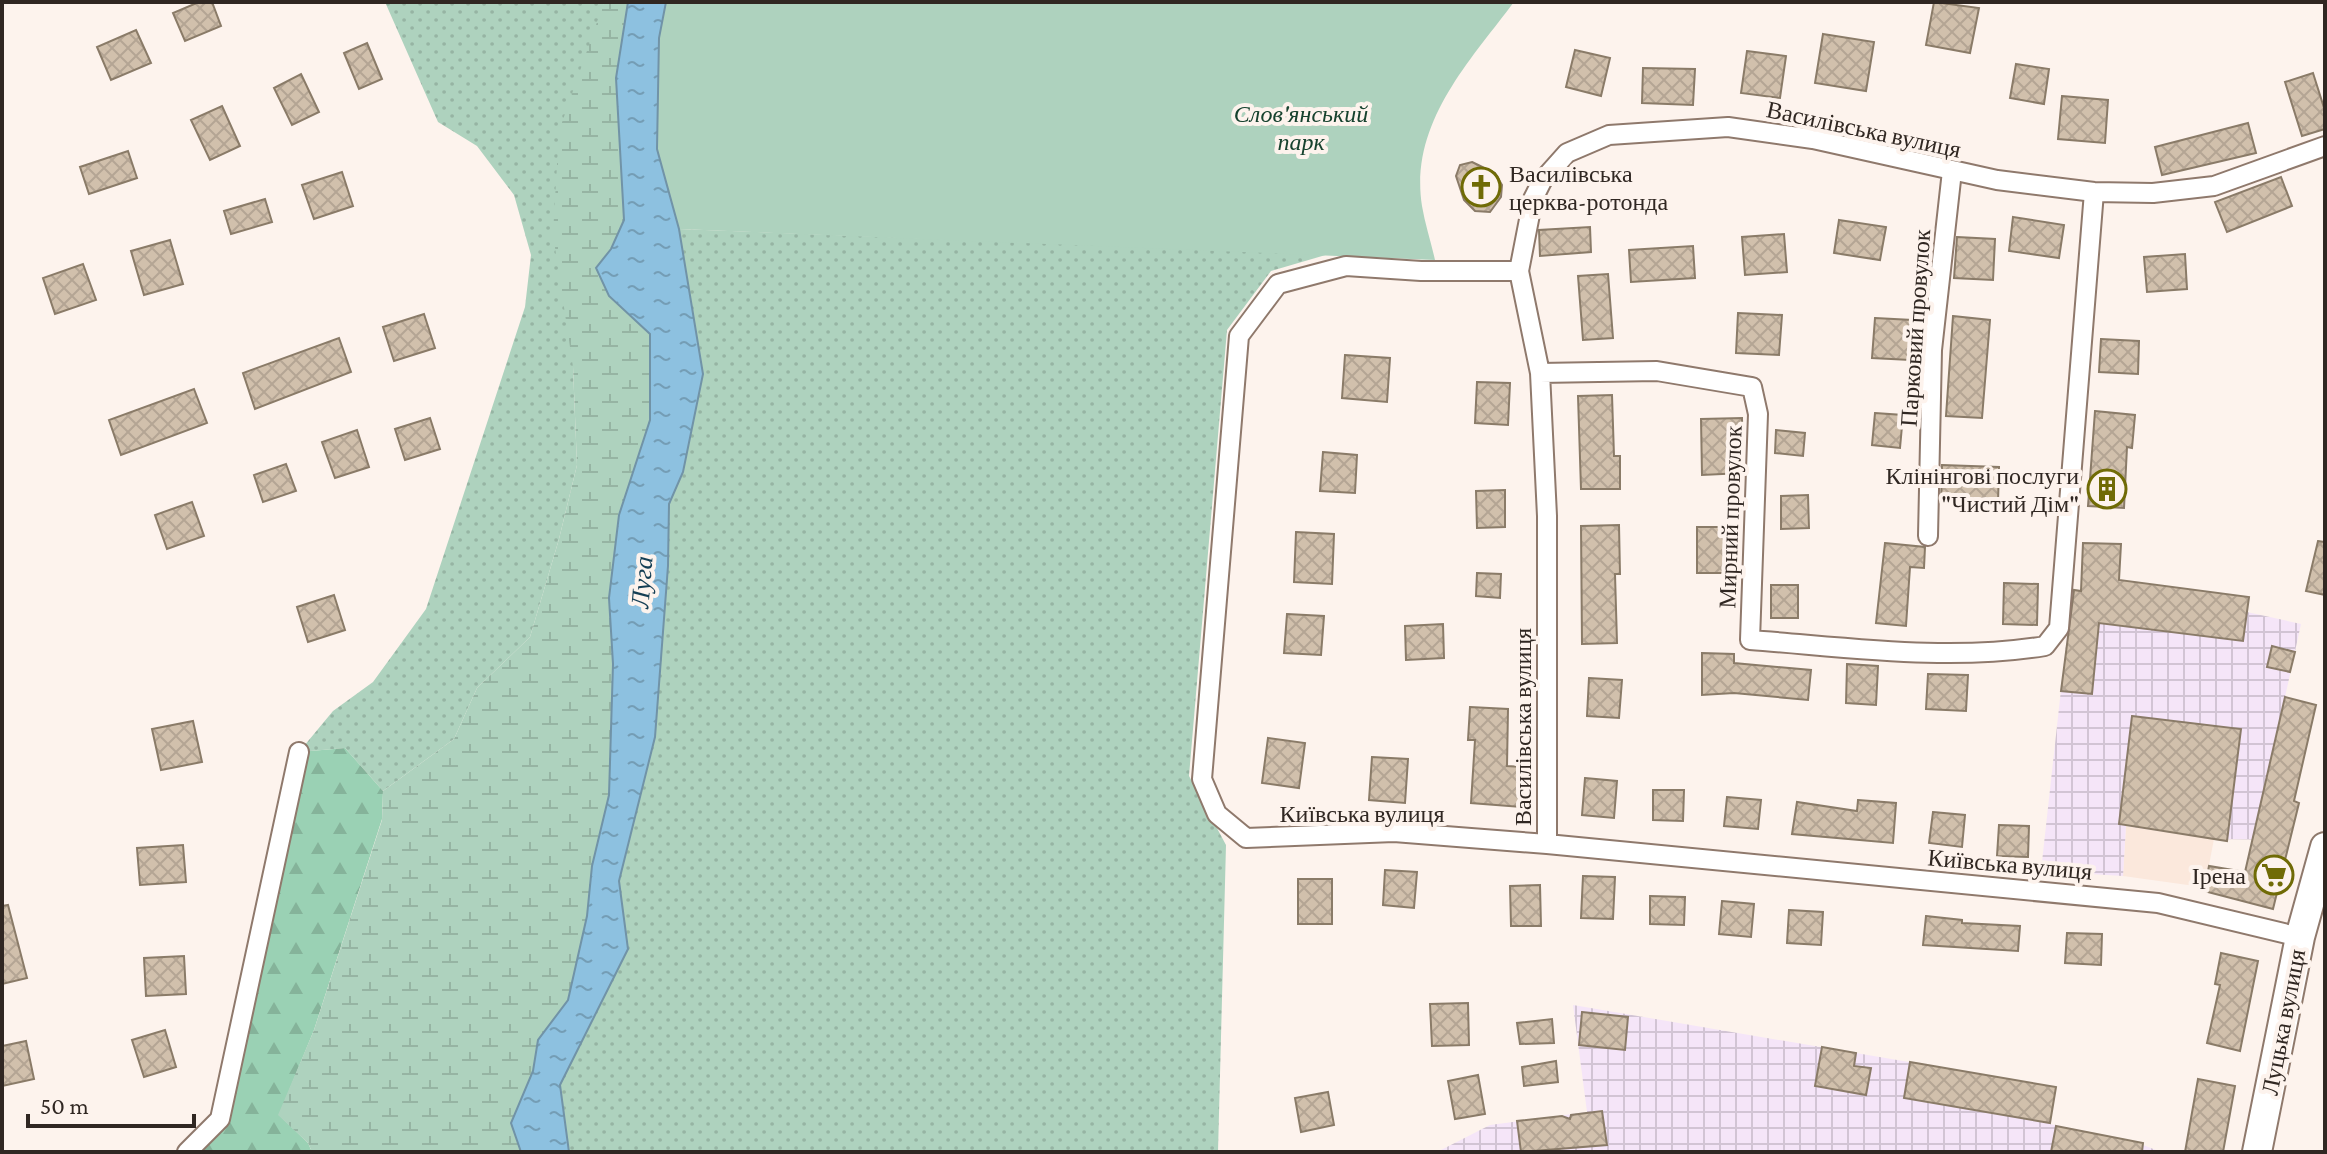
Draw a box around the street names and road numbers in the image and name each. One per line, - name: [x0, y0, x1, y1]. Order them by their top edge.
- street label: Василівська вулиця: [1764, 95, 1964, 163]
- street label: Парковий провулок: [1895, 228, 1935, 428]
- street label: Мирний провулок: [1713, 425, 1747, 609]
- street label: Василівська вулиця: [1509, 628, 1536, 826]
- street label: Київська вулиця: [1280, 800, 1444, 827]
- street label: Київська вулиця: [1927, 843, 2093, 885]
- street label: Луцька вулиця: [2256, 947, 2310, 1097]

